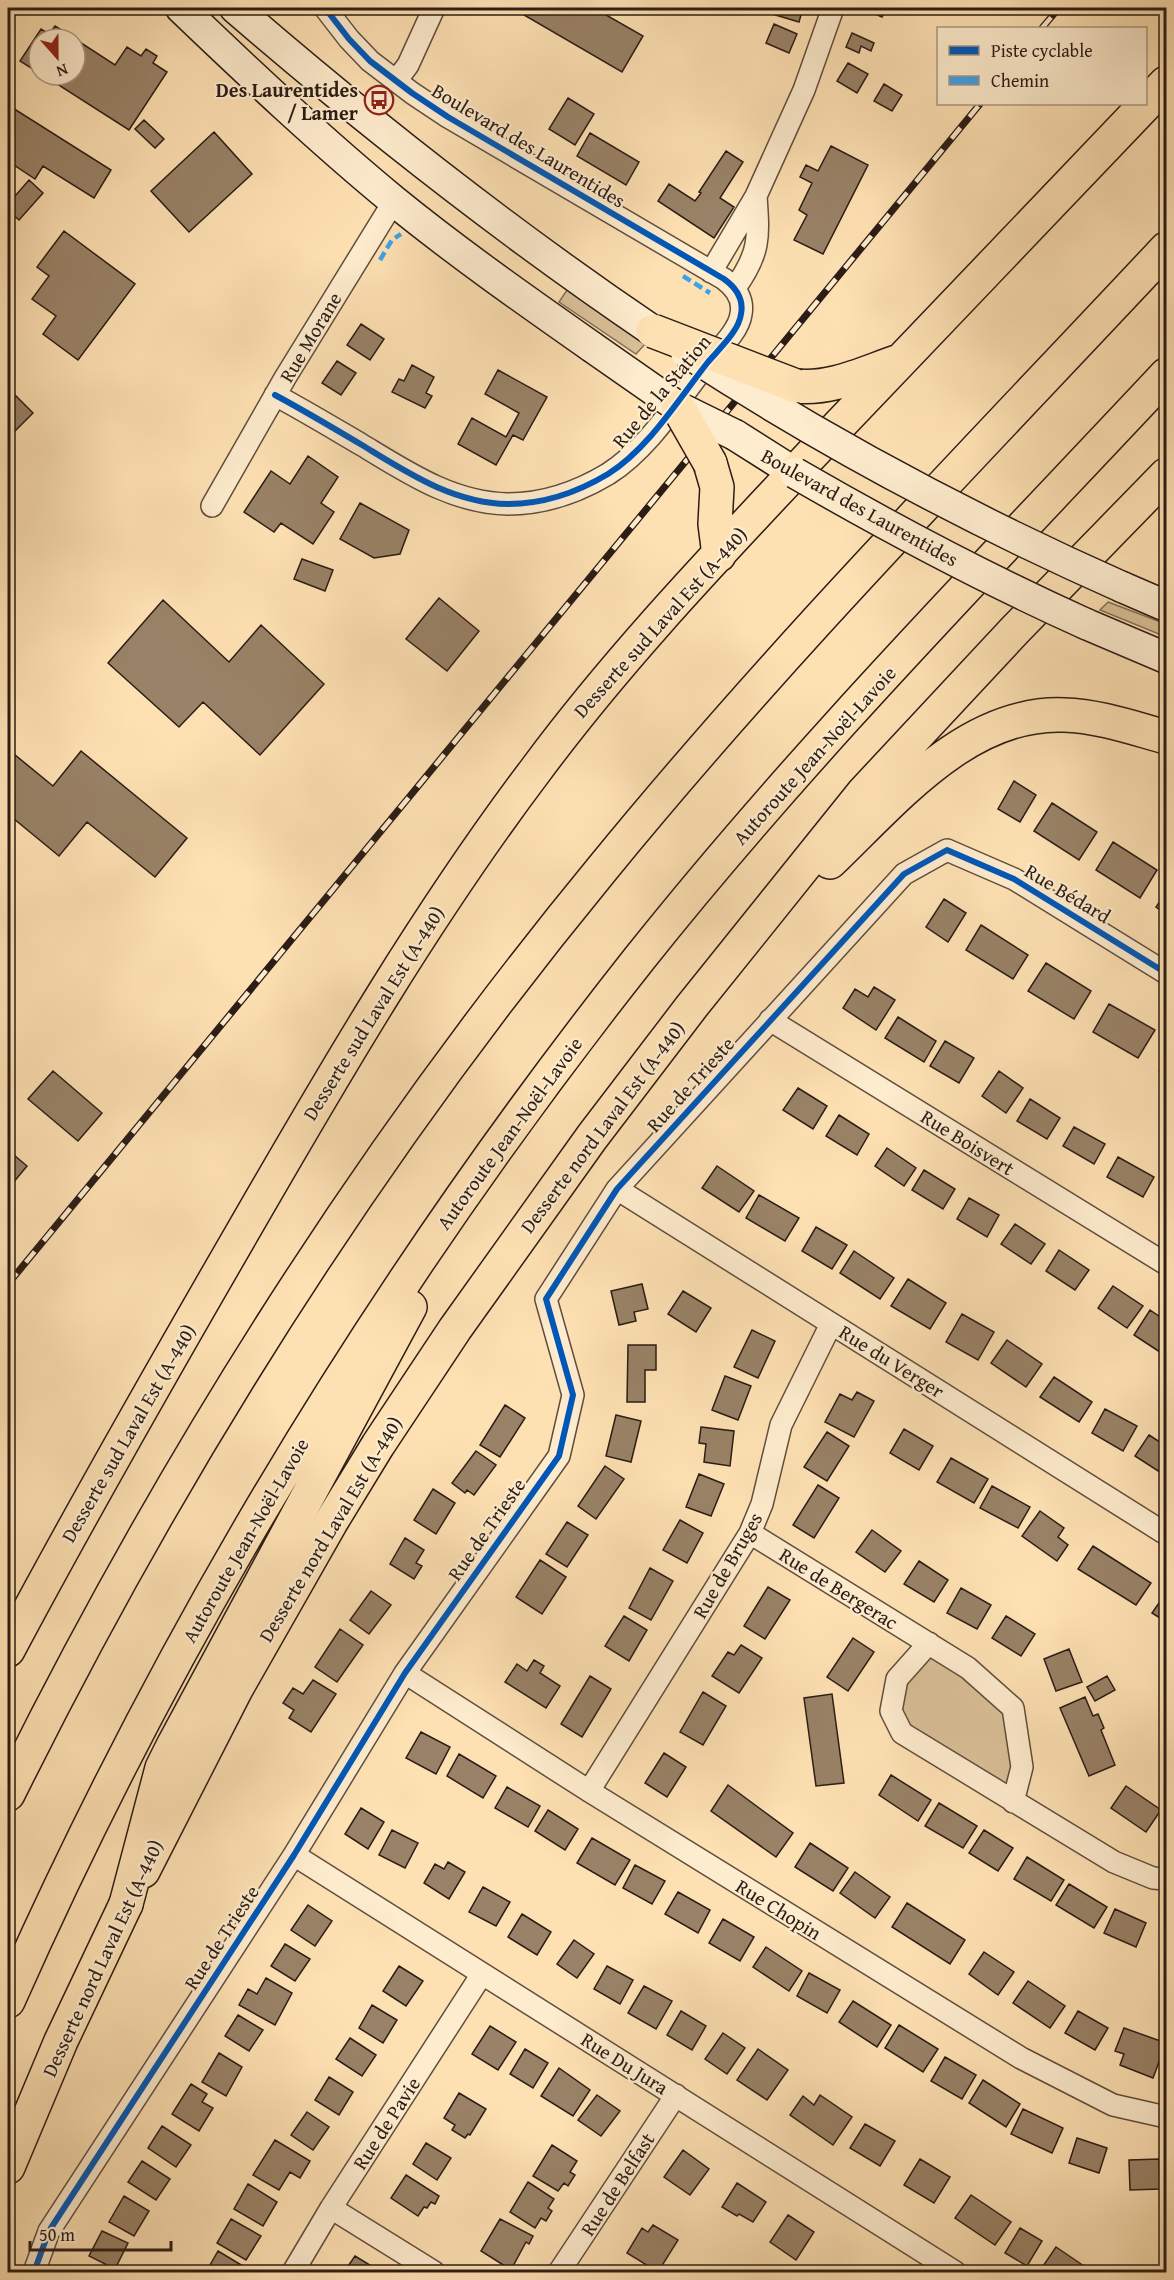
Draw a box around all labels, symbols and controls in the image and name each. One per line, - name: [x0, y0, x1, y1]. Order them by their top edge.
- north arrow: [27, 27, 87, 87]
- legend: [937, 27, 1147, 105]
- text: Piste cyclable: [991, 37, 1093, 64]
- text: N: [53, 58, 72, 84]
- text: Chemin: [991, 67, 1049, 94]
- place label: Des Laurentides / Lamer: [216, 75, 358, 127]
- street label: Boulevard des Laurentides: [427, 76, 631, 214]
- bus stop icon: Des Laurentides / Lamer: [363, 84, 395, 116]
- street label: Rue Morane: [272, 286, 348, 388]
- street label: Rue de la Station: [605, 328, 717, 454]
- street label: Boulevard des Laurentides: [756, 441, 964, 573]
- street label: Desserte sud Laval Est (A-440): [566, 520, 754, 724]
- street label: Autoroute Jean-Noël-Lavoie: [726, 659, 902, 851]
- street label: Rue Bédard: [1020, 856, 1117, 930]
- street label: Desserte sud Laval Est (A-440): [295, 900, 451, 1126]
- street label: Desserte nord Laval Est (A-440): [513, 1015, 691, 1239]
- street label: Rue de Trieste: [639, 1030, 741, 1138]
- street label: Autoroute Jean-Noël-Lavoie: [429, 1031, 589, 1235]
- street label: Rue Boisvert: [916, 1102, 1020, 1182]
- street label: Rue du Verger: [834, 1317, 950, 1405]
- street label: Desserte sud Laval Est (A-440): [53, 1318, 203, 1548]
- street label: Desserte nord Laval Est (A-440): [251, 1411, 409, 1647]
- street label: Autoroute Jean-Noël-Lavoie: [174, 1432, 316, 1648]
- street label: Rue de Trieste: [440, 1472, 532, 1586]
- street label: Rue de Bruges: [685, 1506, 769, 1623]
- street label: Rue de Bergerac: [774, 1540, 904, 1636]
- street label: Desserte nord Laval Est (A-440): [34, 1835, 170, 2081]
- street label: Rue Chopin: [731, 1871, 827, 1947]
- street label: Rue de Trieste: [176, 1879, 266, 1995]
- street label: Rue Du Jura: [576, 2025, 675, 2102]
- street label: Rue de Pavie: [345, 2071, 427, 2175]
- street label: Rue de Belfast: [573, 2127, 661, 2241]
- scale bar: [30, 2214, 171, 2252]
- text: 50 m: [39, 2221, 75, 2248]

